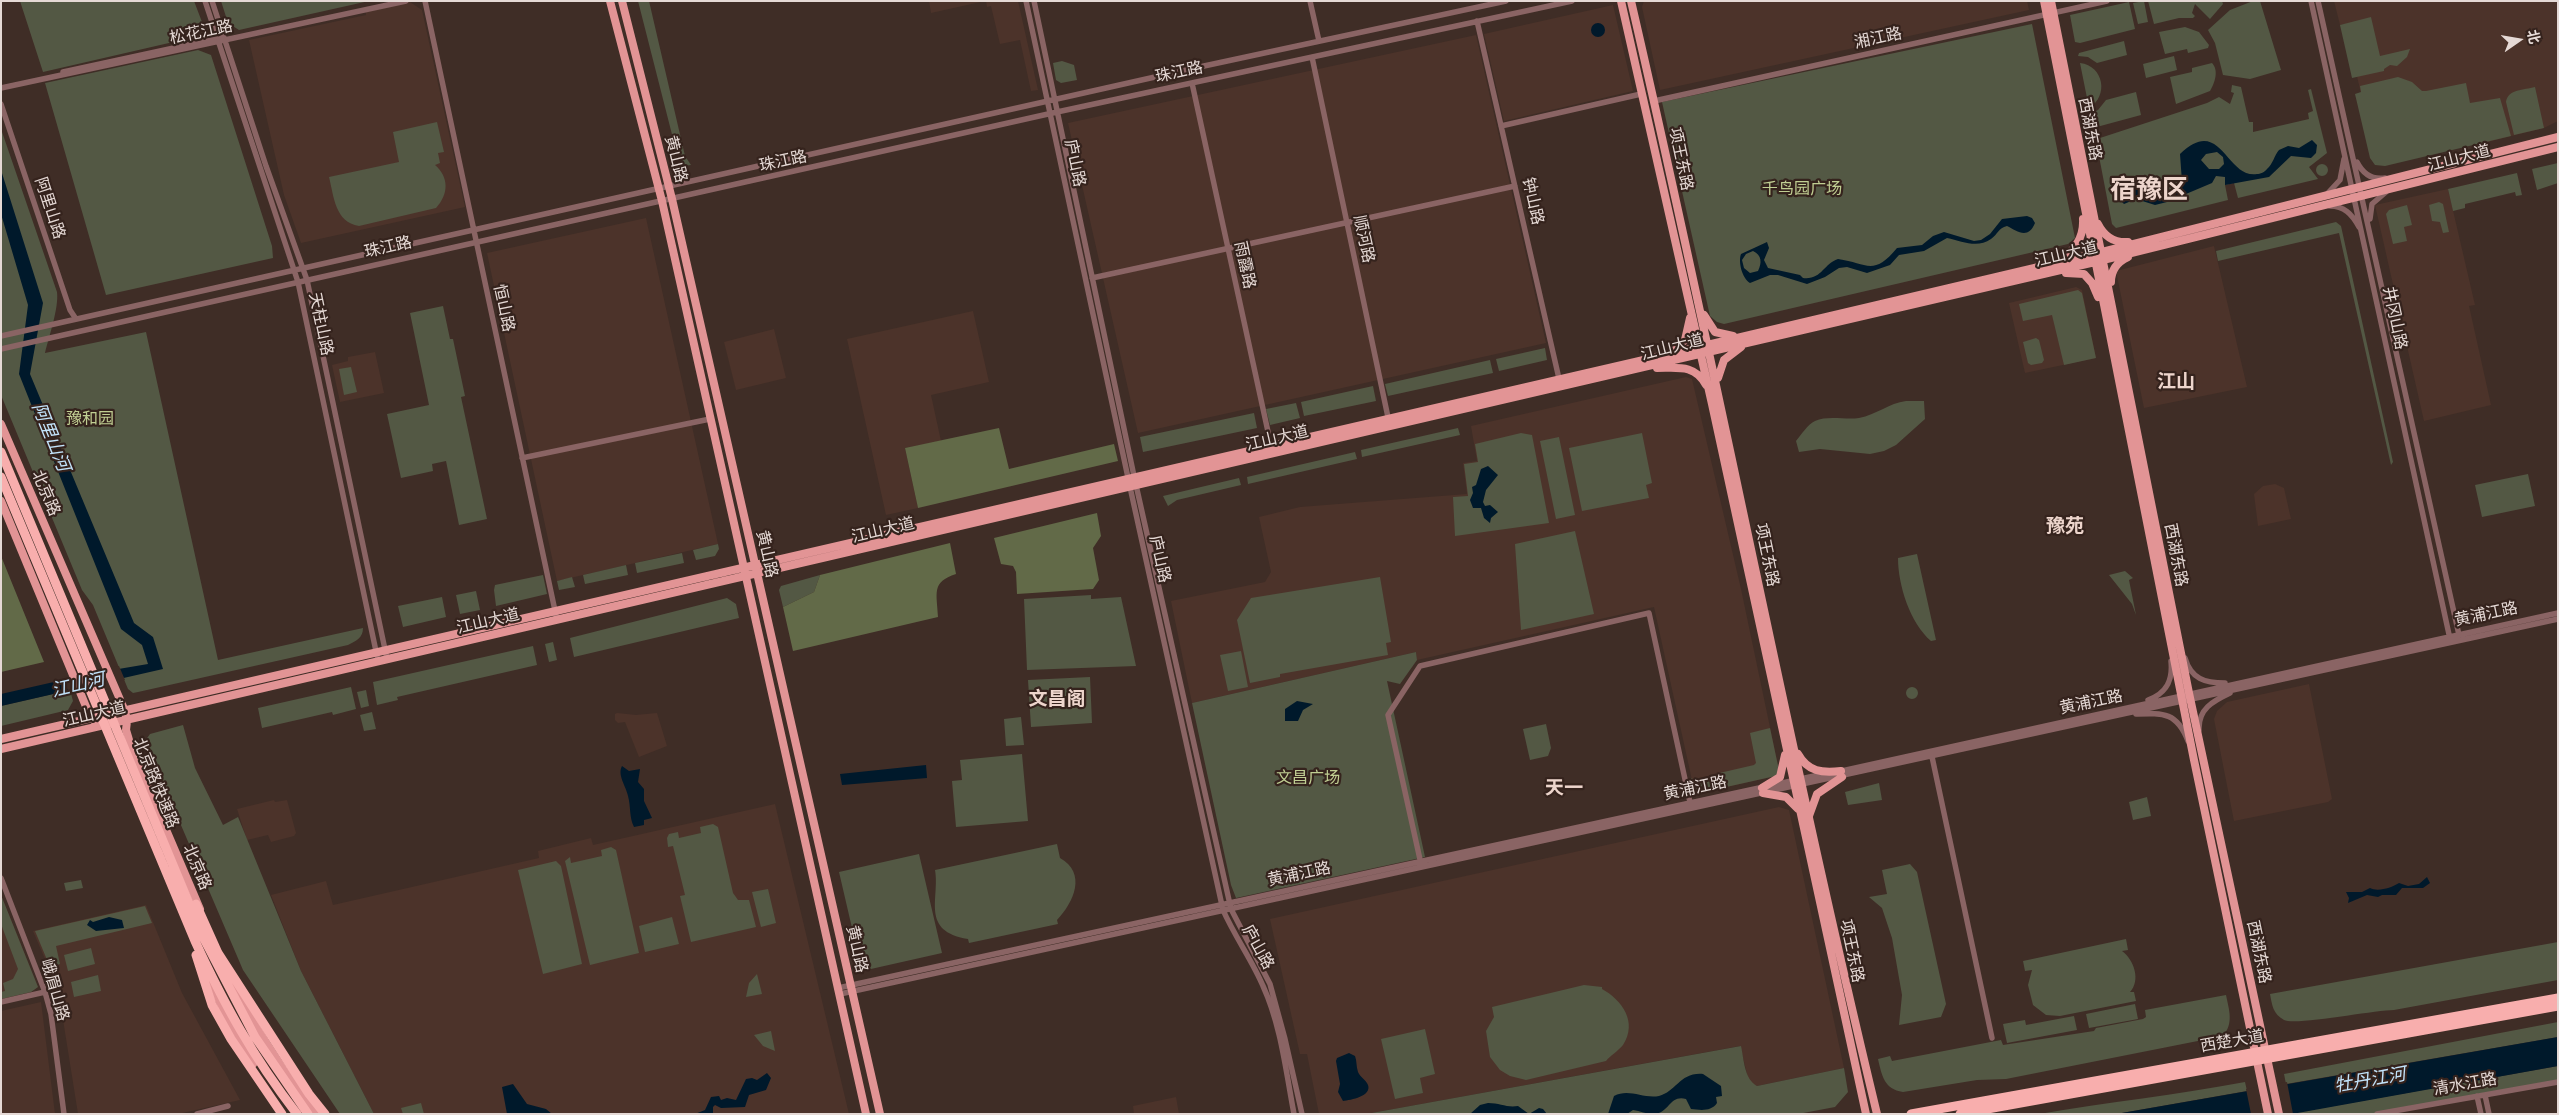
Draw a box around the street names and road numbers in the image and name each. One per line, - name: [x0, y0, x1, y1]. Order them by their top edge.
- street label: 松花江路: [168, 16, 234, 48]
- street label: 湘江路: [1853, 24, 1903, 52]
- street label: 珠江路: [1154, 58, 1204, 86]
- street label: 西湖东路: [2074, 96, 2106, 162]
- street label: 项王东路: [1665, 126, 1697, 192]
- street label: 黄山路: [661, 133, 691, 185]
- street label: 庐山路: [1061, 138, 1089, 188]
- street label: 江山大道: [2426, 141, 2492, 175]
- street label: 珠江路: [758, 147, 808, 175]
- street label: 阿里山路: [31, 175, 69, 241]
- street label: 钟山路: [1518, 175, 1548, 227]
- street label: 顺河路: [1350, 214, 1378, 264]
- street label: 珠江路: [362, 232, 414, 262]
- street label: 江山大道: [2033, 237, 2099, 271]
- street label: 雨露路: [1231, 240, 1259, 290]
- street label: 恒山路: [490, 283, 518, 333]
- street label: 井冈山路: [2379, 285, 2411, 351]
- street label: 天柱山路: [305, 291, 337, 357]
- street label: 江山大道: [1639, 330, 1705, 364]
- street label: 江山大道: [1244, 421, 1310, 455]
- street label: 北京路: [28, 467, 64, 519]
- street label: 江山大道: [850, 513, 916, 547]
- street label: 项王东路: [1751, 522, 1783, 588]
- street label: 西湖东路: [2160, 522, 2192, 588]
- street label: 黄山路: [752, 528, 782, 580]
- street label: 庐山路: [1145, 533, 1175, 585]
- street label: 黄浦江路: [2453, 598, 2519, 630]
- street label: 江山大道: [455, 604, 521, 638]
- street label: 黄浦江路: [2058, 686, 2124, 718]
- street label: 江山大道: [61, 697, 127, 731]
- street label: 北京路快速路: [129, 735, 183, 831]
- street label: 黄浦江路: [1662, 772, 1728, 804]
- street label: 北京路: [179, 841, 215, 893]
- street label: 黄浦江路: [1266, 858, 1332, 890]
- street label: 项王东路: [1836, 918, 1868, 984]
- street label: 西湖东路: [2243, 919, 2275, 985]
- street label: 庐山路: [1238, 921, 1278, 973]
- street label: 黄山路: [842, 923, 872, 975]
- street label: 峨眉山路: [37, 957, 73, 1023]
- street label: 西楚大道: [2199, 1026, 2265, 1056]
- street label: 清水江路: [2432, 1069, 2498, 1099]

